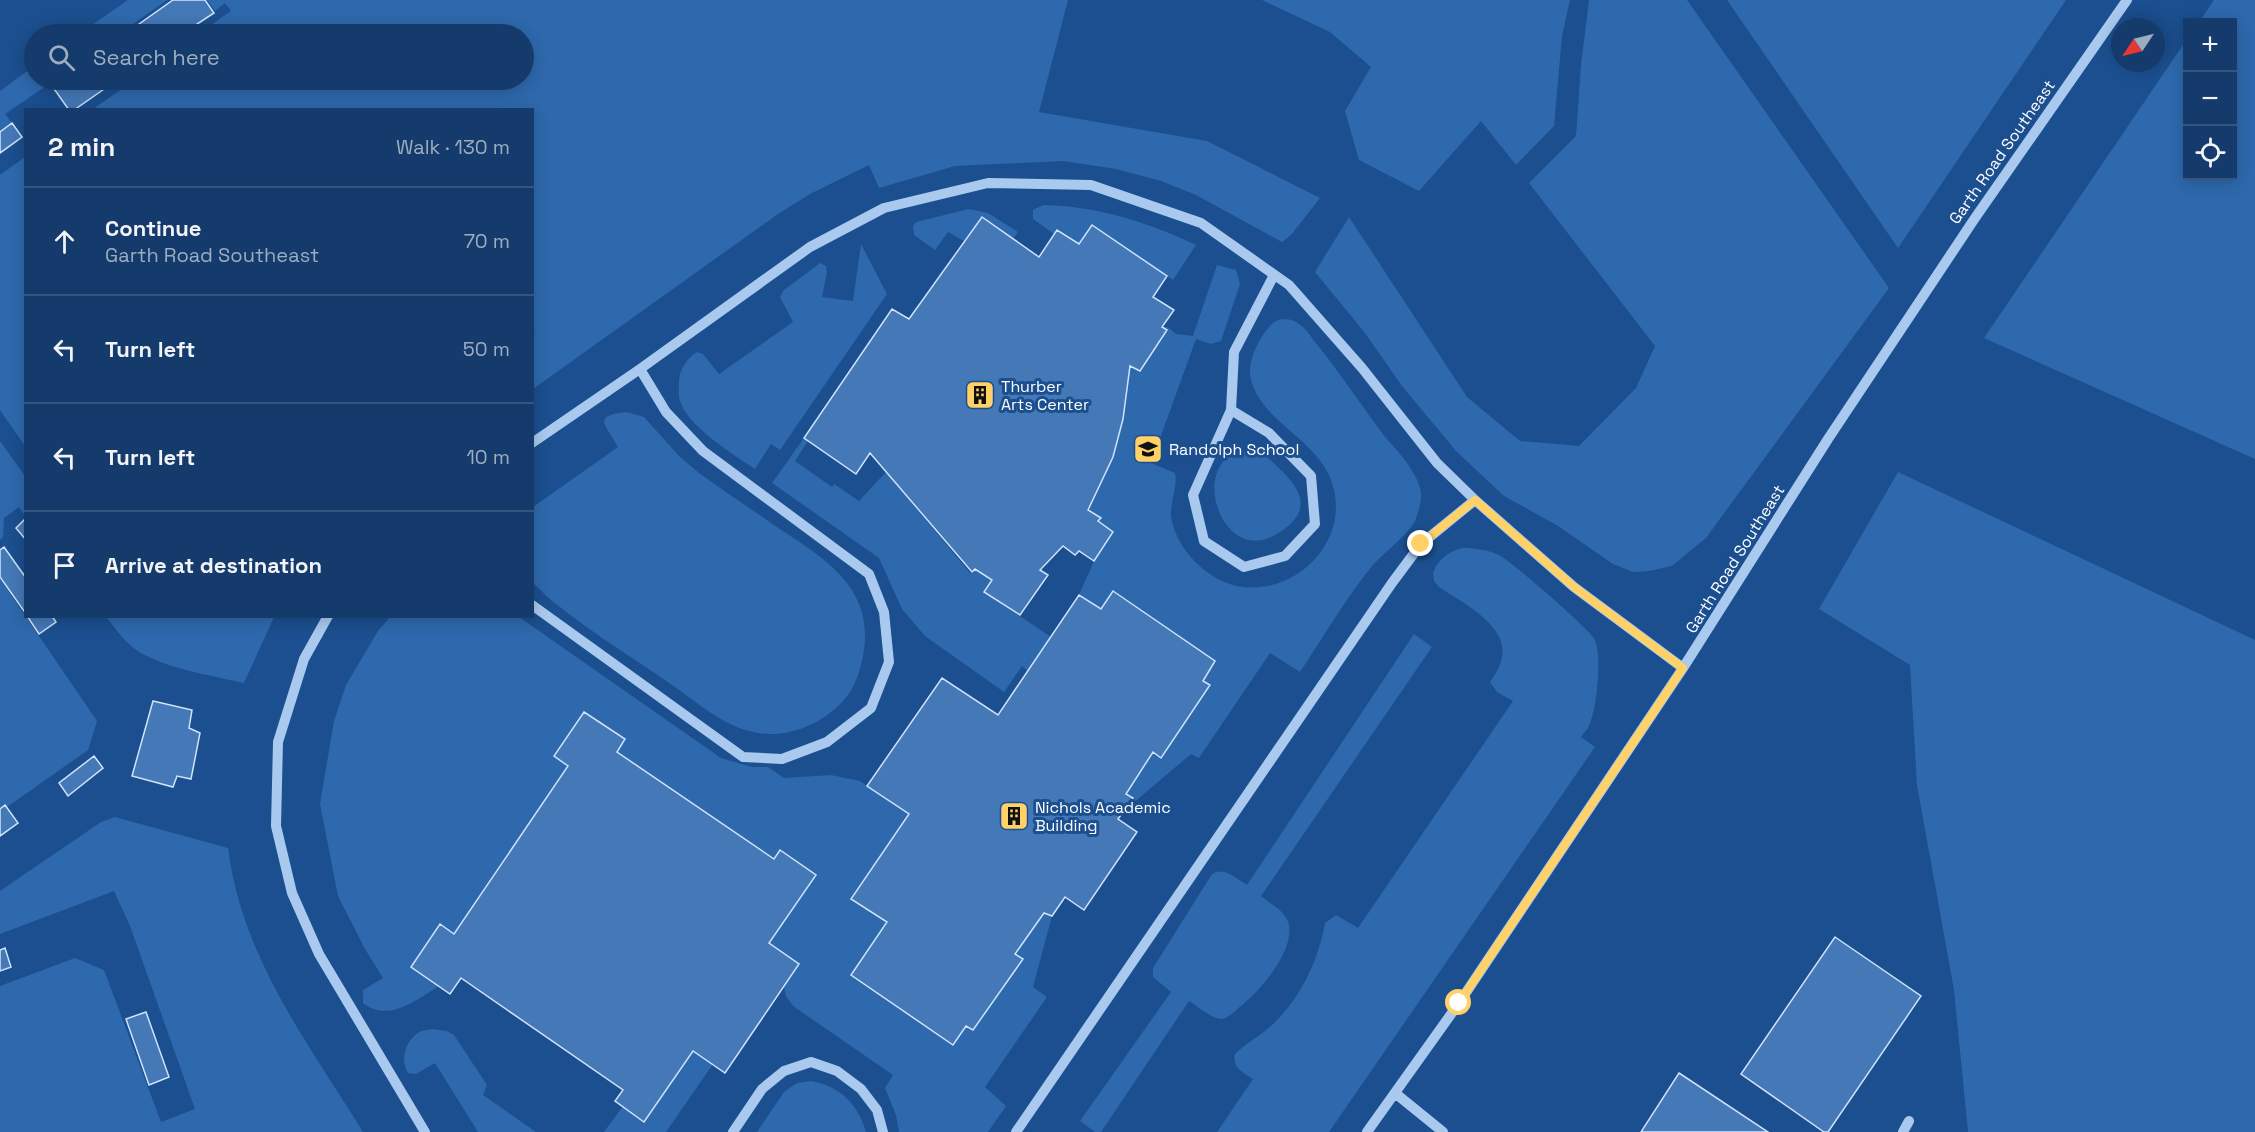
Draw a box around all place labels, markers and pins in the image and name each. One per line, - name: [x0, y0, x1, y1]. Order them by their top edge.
- place label: Thurber Arts Center: [1001, 376, 1089, 415]
- building icon: Thurber Arts Center: [964, 379, 996, 411]
- school or university icon: Randolph School: [1132, 433, 1164, 465]
- place label: Randolph School: [1169, 439, 1299, 460]
- place label: Nichols Academic Building: [1035, 797, 1171, 836]
- building icon: Nichols Academic Building: [998, 800, 1030, 832]

